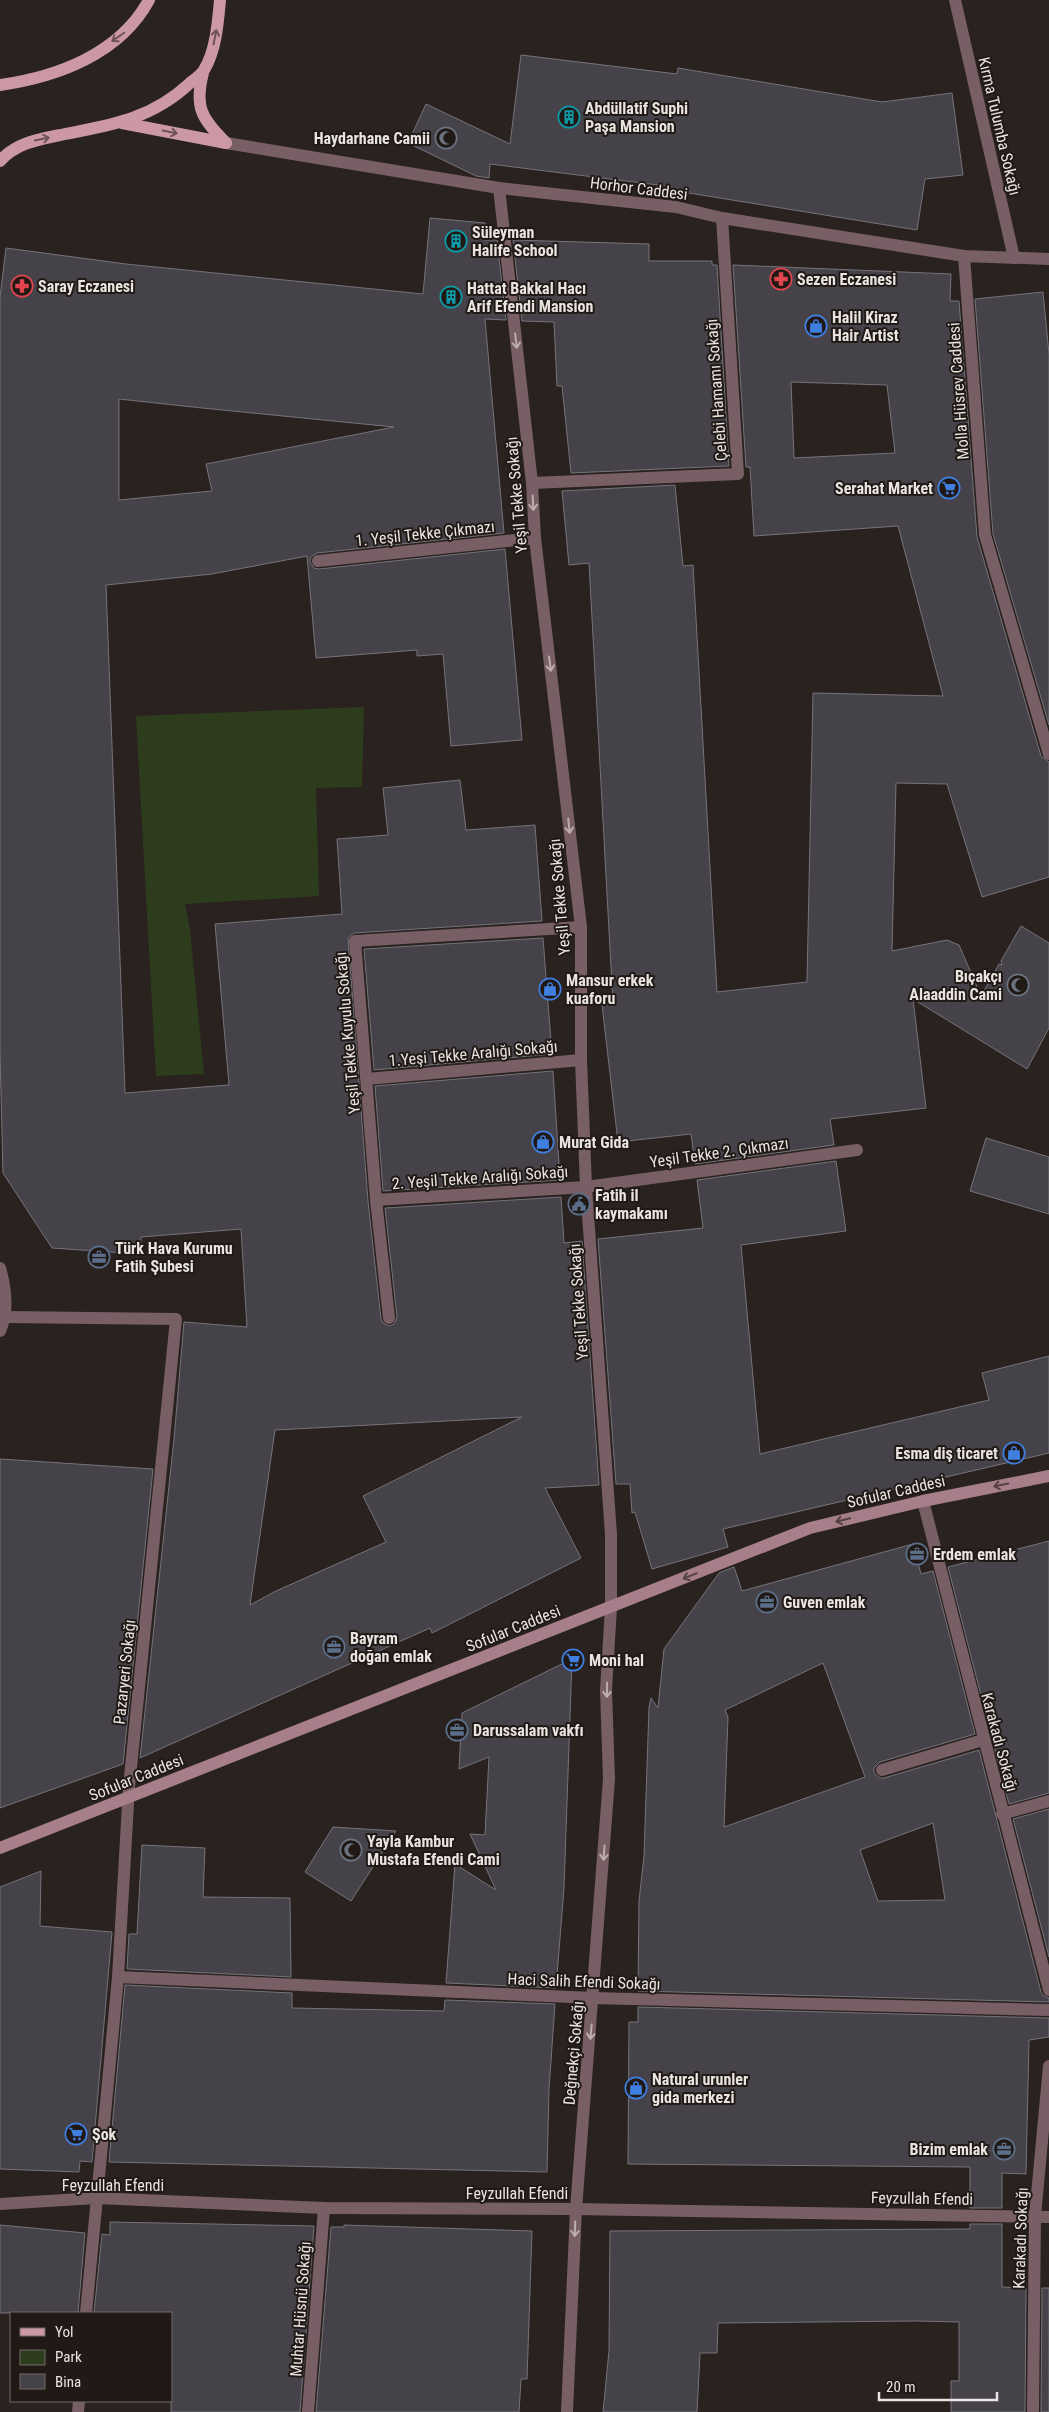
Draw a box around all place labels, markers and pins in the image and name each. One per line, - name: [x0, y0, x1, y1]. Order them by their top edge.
- place label: Abdüllatif Suphi Paşa Mansion: [585, 99, 688, 136]
- building icon: Abdüllatif Suphi Paşa Mansion: [557, 105, 581, 129]
- mosque icon: Haydarhane Camii: [434, 126, 458, 150]
- place label: Haydarhane Camii: [314, 129, 430, 148]
- place label: Süleyman Halife School: [472, 223, 558, 260]
- building icon: Süleyman Halife School: [444, 229, 468, 253]
- pharmacy icon: Sezen Eczanesi: [769, 267, 793, 291]
- place label: Sezen Eczanesi: [797, 270, 896, 289]
- pharmacy icon: Saray Eczanesi: [10, 274, 34, 298]
- place label: Saray Eczanesi: [38, 277, 134, 296]
- place label: Hattat Bakkal Hacı Arif Efendi Mansion: [467, 279, 594, 316]
- building icon: Hattat Bakkal Hacı Arif Efendi Mansion: [439, 285, 463, 309]
- place label: Halil Kiraz Hair Artist: [832, 308, 899, 345]
- shop icon: Halil Kiraz Hair Artist: [804, 314, 828, 338]
- supermarket icon: Serahat Market: [937, 476, 961, 500]
- place label: Serahat Market: [835, 479, 933, 498]
- place label: Bıçakçı Alaaddin Cami: [909, 967, 1002, 1004]
- place label: Mansur erkek kuaforu: [566, 971, 654, 1008]
- mosque icon: Bıçakçı Alaaddin Cami: [1006, 973, 1030, 997]
- shop icon: Mansur erkek kuaforu: [538, 977, 562, 1001]
- shop icon: Murat Gida: [531, 1130, 555, 1154]
- place label: Murat Gida: [559, 1133, 630, 1152]
- place label: Fatih il kaymakamı: [595, 1186, 668, 1223]
- public building icon: Fatih il kaymakamı: [567, 1192, 591, 1216]
- place label: Türk Hava Kurumu Fatih Şubesi: [115, 1239, 233, 1276]
- office icon: Türk Hava Kurumu Fatih Şubesi: [87, 1245, 111, 1269]
- shop icon: Esma diş ticaret: [1002, 1441, 1026, 1465]
- place label: Esma diş ticaret: [895, 1444, 998, 1463]
- office icon: Erdem emlak: [905, 1542, 929, 1566]
- place label: Erdem emlak: [933, 1545, 1016, 1564]
- office icon: Guven emlak: [755, 1590, 779, 1614]
- place label: Guven emlak: [783, 1593, 866, 1612]
- place label: Bayram doğan emlak: [350, 1629, 432, 1666]
- office icon: Bayram doğan emlak: [322, 1635, 346, 1659]
- supermarket icon: Moni hal: [561, 1648, 585, 1672]
- place label: Moni hal: [589, 1651, 644, 1670]
- office icon: Darussalam vakfı: [445, 1718, 469, 1742]
- place label: Darussalam vakfı: [473, 1721, 584, 1740]
- place label: Yayla Kambur Mustafa Efendi Cami: [367, 1832, 500, 1869]
- mosque icon: Yayla Kambur Mustafa Efendi Cami: [339, 1838, 363, 1862]
- place label: Natural urunler gida merkezi: [652, 2070, 748, 2107]
- shop icon: Natural urunler gida merkezi: [624, 2076, 648, 2100]
- supermarket icon: Şok: [64, 2122, 88, 2146]
- place label: Şok: [92, 2125, 117, 2144]
- office icon: Bizim emlak: [992, 2137, 1016, 2161]
- place label: Bizim emlak: [909, 2140, 988, 2159]

